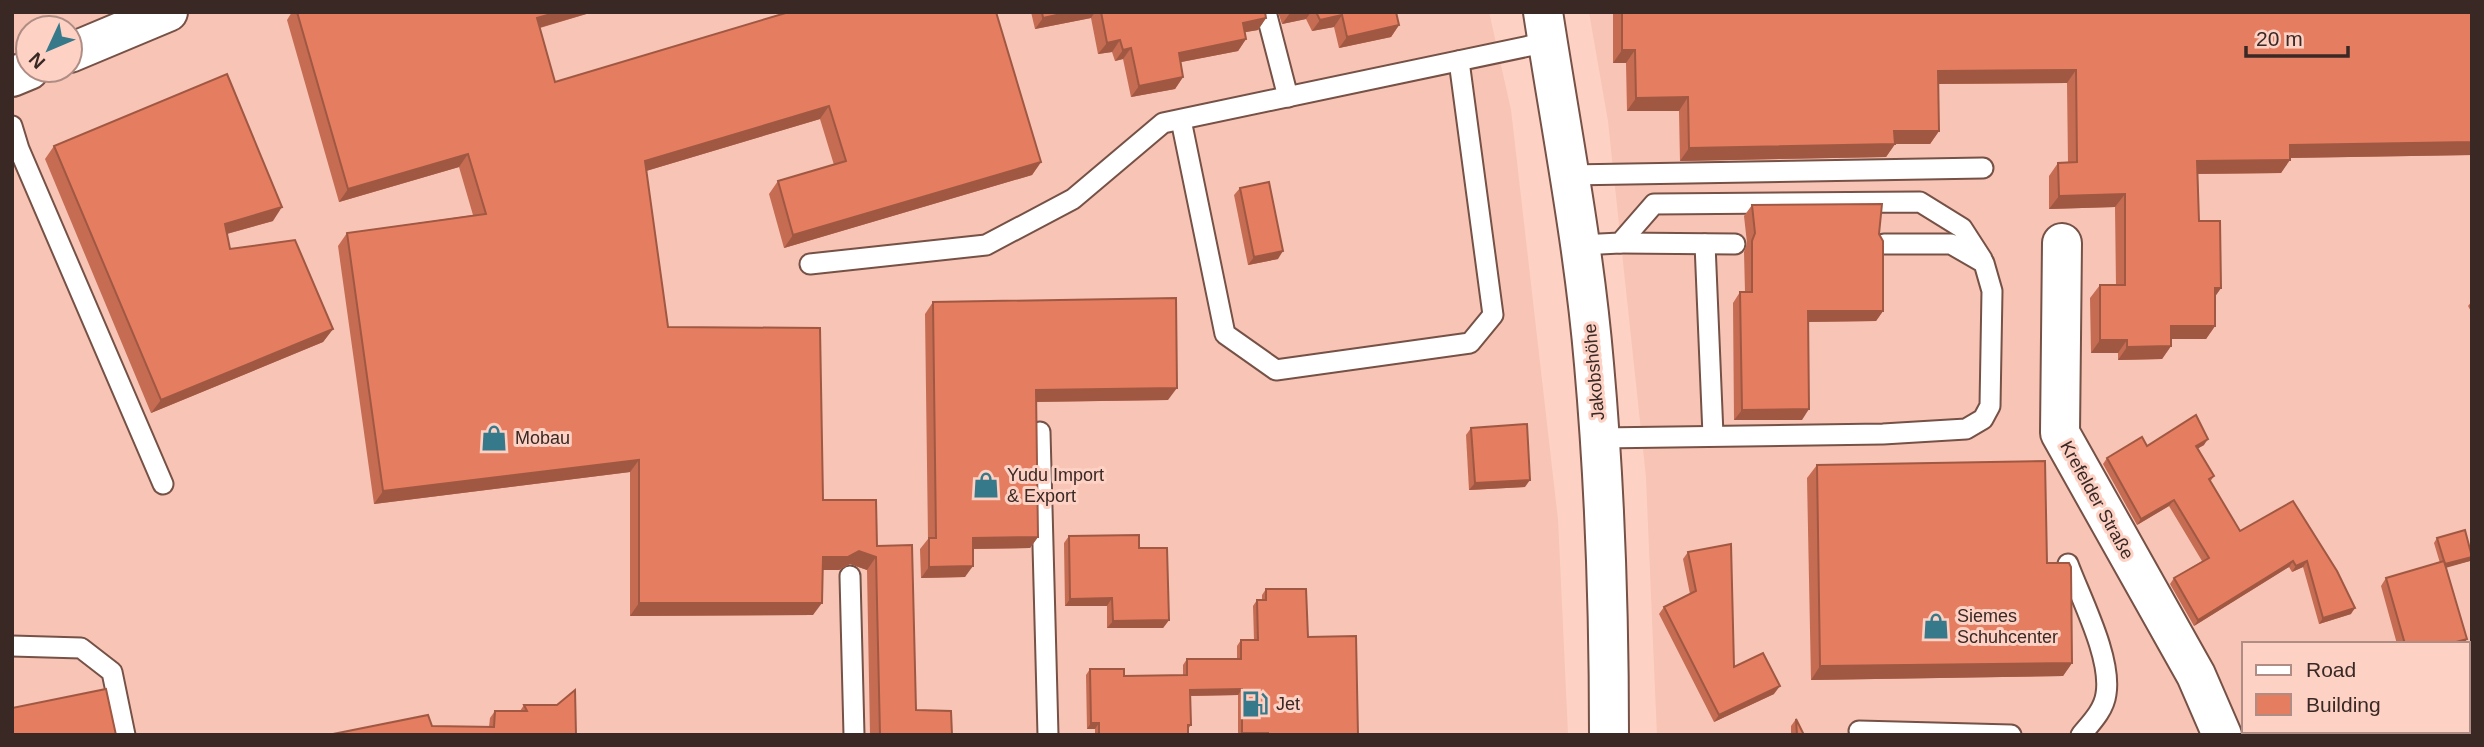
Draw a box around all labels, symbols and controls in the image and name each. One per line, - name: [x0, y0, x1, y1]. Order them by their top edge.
- north arrow: [14, 14, 84, 84]
- scale bar: [2246, 14, 2348, 58]
- text: 20 m: [2256, 27, 2303, 50]
- text: N: [25, 48, 49, 73]
- street label: Jakobshöhe: [1580, 323, 1608, 421]
- shop icon: Mobau: [479, 423, 509, 453]
- place label: Mobau: [515, 428, 570, 448]
- street label: Krefelder Straße: [2056, 437, 2138, 563]
- place label: Yudu Import & Export: [1007, 465, 1104, 506]
- shop icon: Yudu Import & Export: [971, 470, 1001, 500]
- place label: Siemes Schuhcenter: [1957, 606, 2058, 647]
- shop icon: Siemes Schuhcenter: [1921, 611, 1951, 641]
- legend: [2242, 642, 2470, 733]
- text: Road: [2306, 658, 2356, 681]
- fuel station icon: Jet: [1240, 689, 1270, 719]
- text: Building: [2306, 693, 2381, 716]
- place label: Jet: [1276, 694, 1300, 714]

